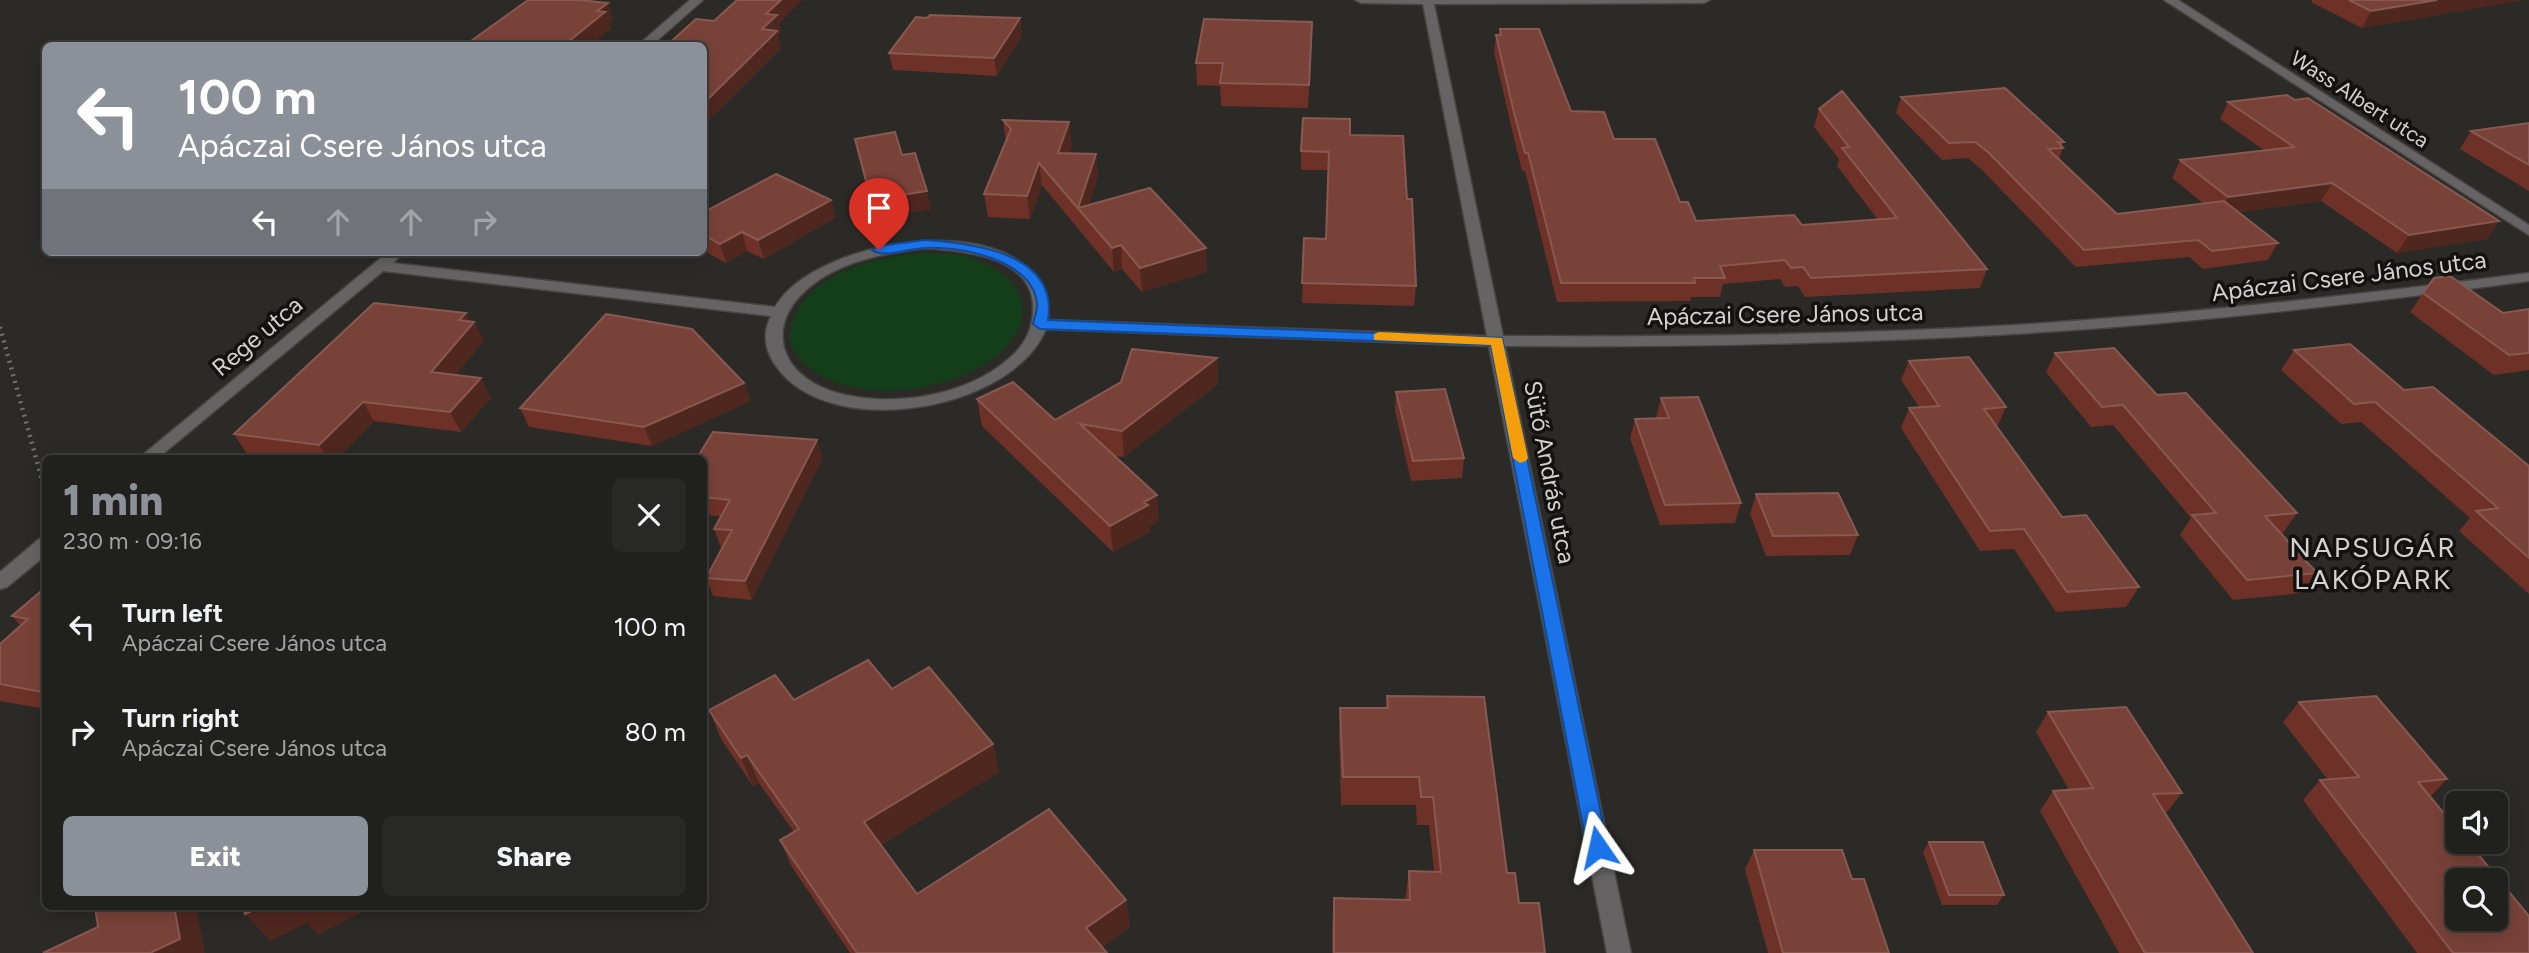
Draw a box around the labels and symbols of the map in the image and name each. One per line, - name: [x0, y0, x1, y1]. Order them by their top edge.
- street label: Wass Albert utca: [2286, 45, 2434, 153]
- pin: [849, 178, 909, 250]
- street label: Apáczai Csere János utca: [2210, 245, 2488, 307]
- street label: Rege utca: [206, 290, 308, 382]
- street label: Apáczai Csere János utca: [1647, 297, 1923, 331]
- street label: Sütő András utca: [1518, 378, 1582, 566]
- district label: NAPSUGÁR LAKÓPARK: [2289, 530, 2457, 596]
- position arrow: [1561, 810, 1635, 884]

